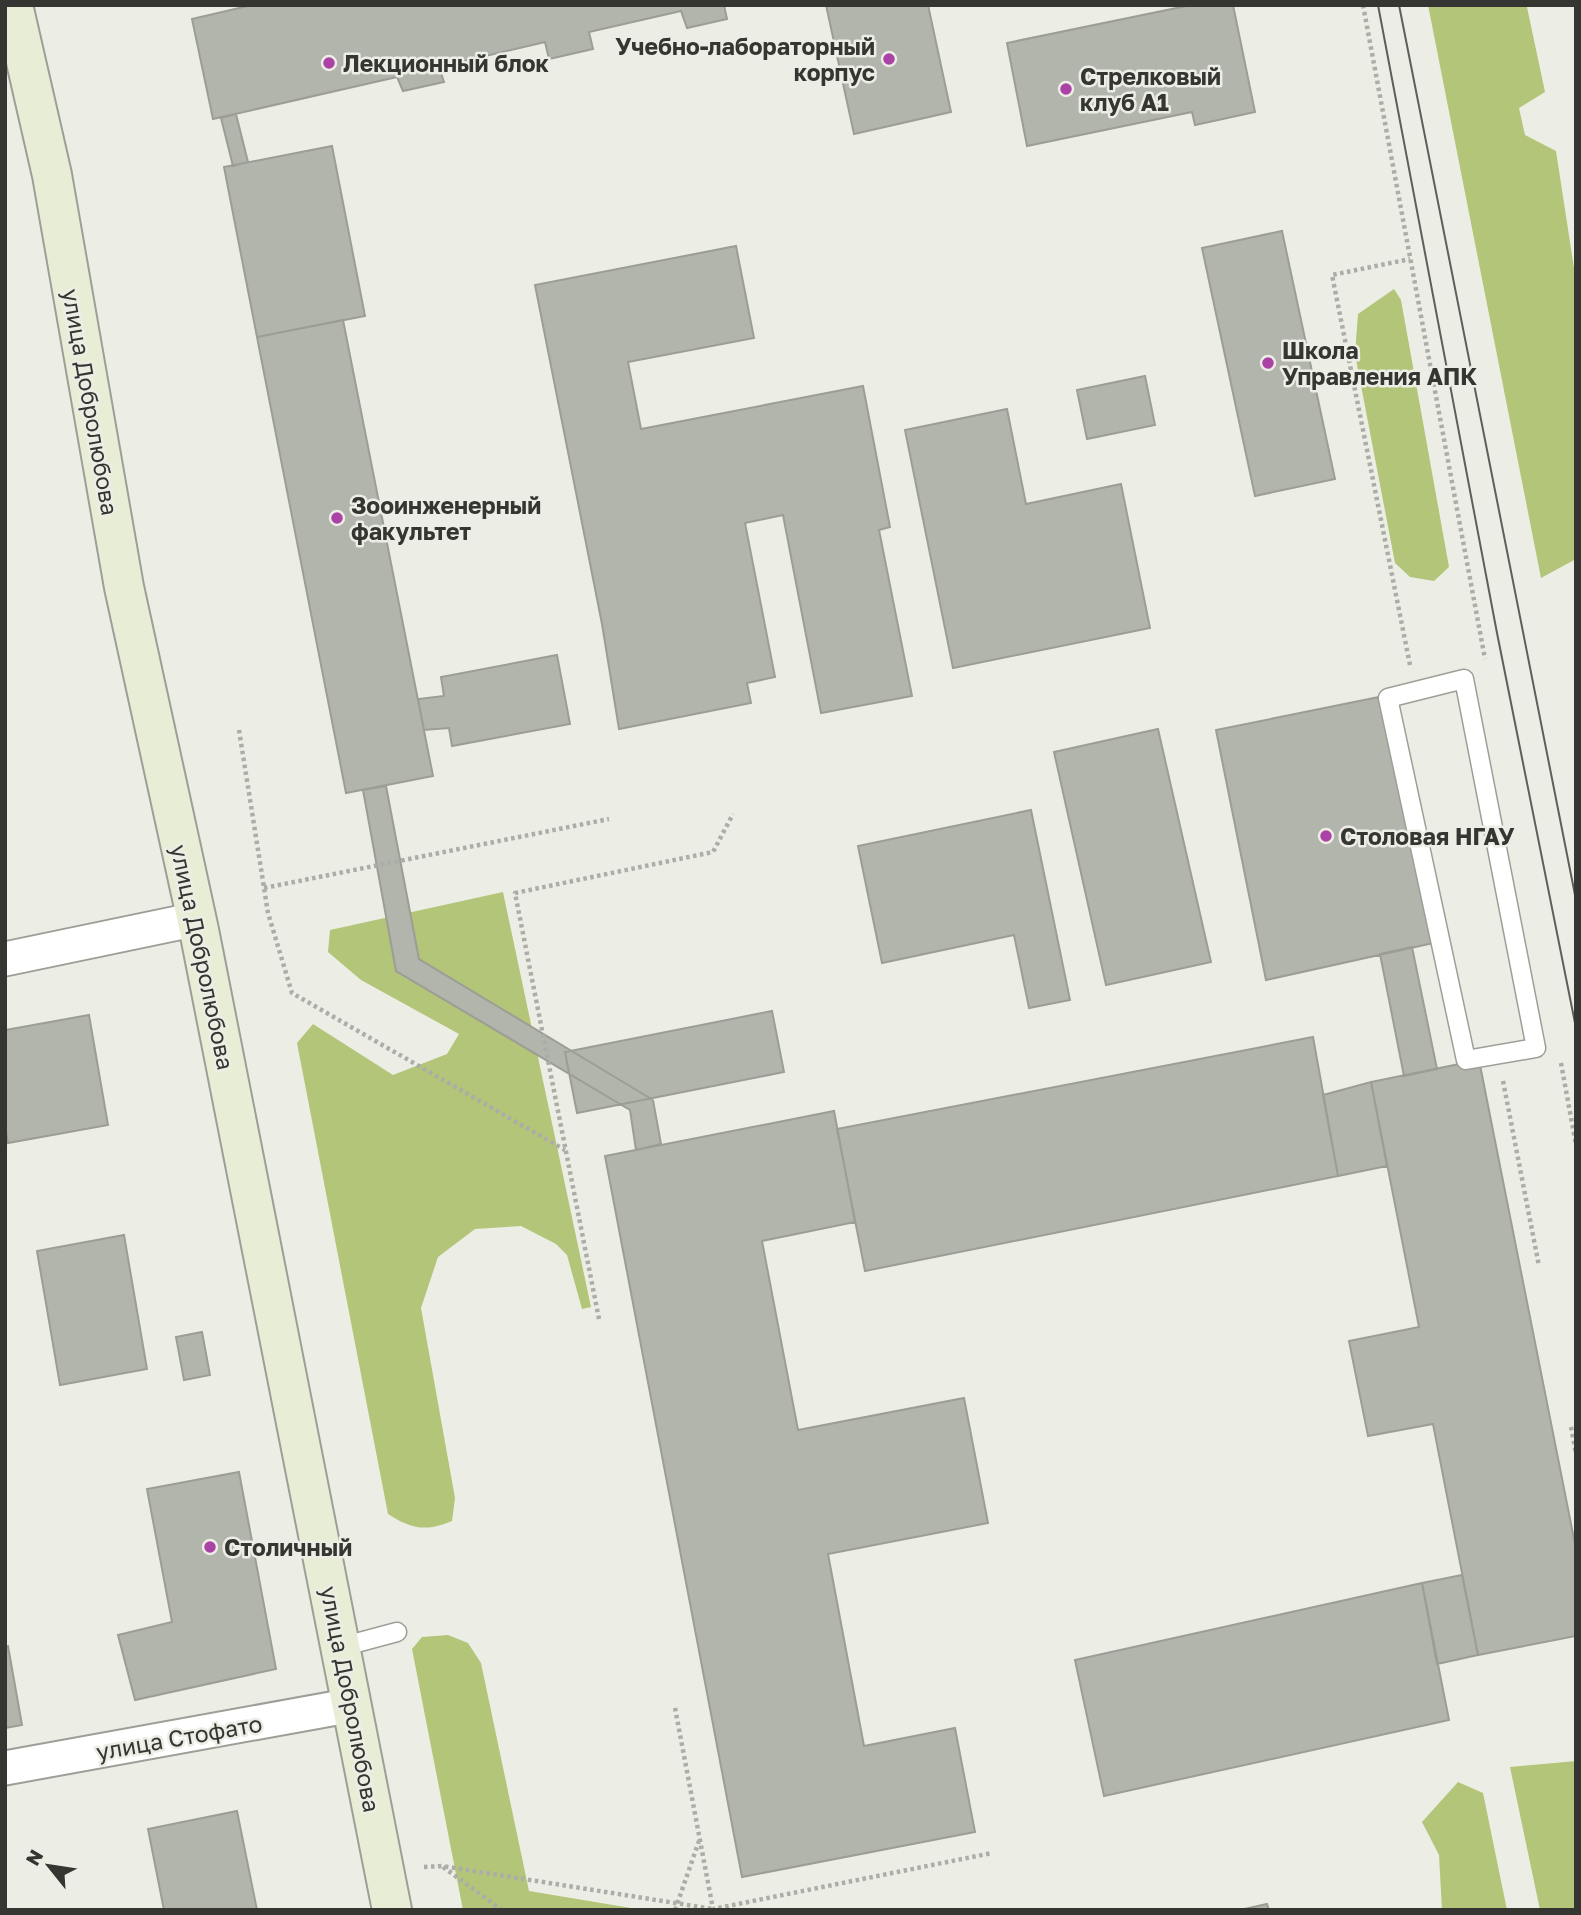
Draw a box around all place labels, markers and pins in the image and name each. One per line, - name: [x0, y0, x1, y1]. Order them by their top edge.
- place label: Учебно-лабораторный корпус: [615, 32, 875, 86]
- place label: Лекционный блок: [343, 49, 550, 77]
- marker: Учебно-лабораторный корпус: [881, 51, 897, 67]
- marker: Лекционный блок: [321, 55, 337, 71]
- place label: Стрелковый клуб А1: [1080, 62, 1221, 116]
- marker: Стрелковый клуб А1: [1058, 81, 1074, 97]
- place label: Школа Управления АПК: [1282, 336, 1477, 390]
- marker: Школа Управления АПК: [1260, 355, 1276, 371]
- place label: Зооинженерный факультет: [351, 491, 541, 545]
- marker: Зооинженерный факультет: [329, 510, 345, 526]
- place label: Столовая НГАУ: [1340, 822, 1515, 850]
- marker: Столовая НГАУ: [1318, 828, 1334, 844]
- place label: Столичный: [224, 1533, 352, 1561]
- marker: Столичный: [202, 1539, 218, 1555]

